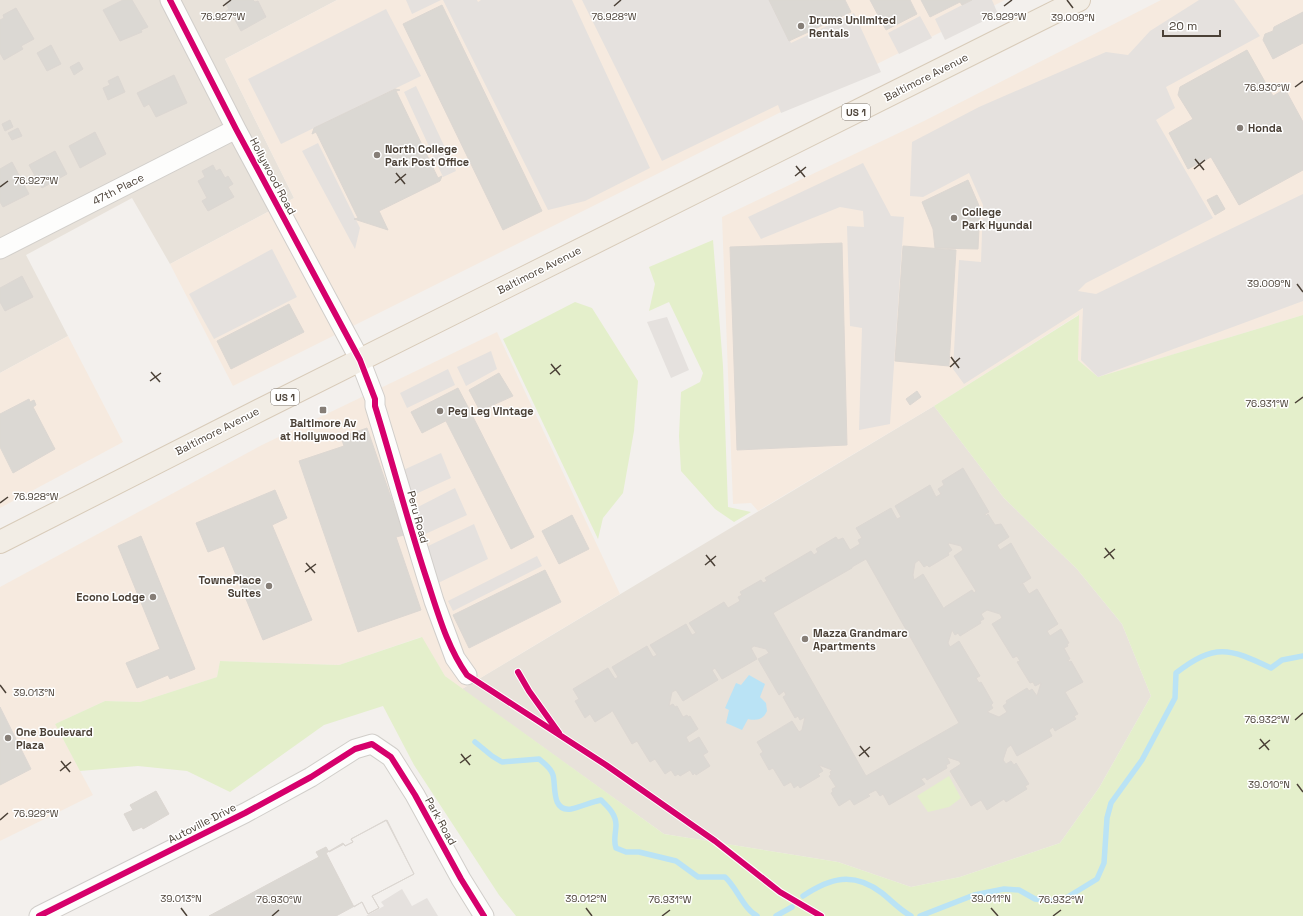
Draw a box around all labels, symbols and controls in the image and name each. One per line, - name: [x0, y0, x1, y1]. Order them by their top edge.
- text: 76.927°W: [201, 10, 245, 23]
- text: 76.928°W: [591, 10, 637, 23]
- text: 76.929°W: [981, 10, 1027, 23]
- text: 39.009°N: [1051, 11, 1095, 24]
- scale bar: [1163, 12, 1220, 38]
- place label: Drums Unlimited Rentals: [809, 13, 896, 40]
- text: 20 m: [1169, 18, 1197, 34]
- marker: Drums Unlimited Rentals: [796, 21, 806, 31]
- street label: Baltimore Avenue: [882, 50, 970, 104]
- text: 76.930°W: [1244, 81, 1290, 94]
- road number: US 1: [842, 104, 870, 120]
- place label: Honda: [1248, 121, 1283, 135]
- marker: Honda: [1235, 123, 1245, 133]
- street label: Hollywood Road: [247, 135, 299, 217]
- place label: North College Park Post Office: [385, 142, 469, 169]
- marker: North College Park Post Office: [372, 150, 382, 160]
- street label: 47th Place: [90, 170, 146, 208]
- text: 76.927°W: [14, 174, 58, 187]
- place label: College Park Hyundai: [962, 205, 1032, 232]
- marker: College Park Hyundai: [949, 213, 959, 223]
- street label: Baltimore Avenue: [495, 243, 583, 297]
- text: 39.009°N: [1247, 277, 1291, 290]
- road number: US 1: [271, 389, 299, 405]
- text: 76.931°W: [1246, 397, 1289, 410]
- street label: Baltimore Avenue: [173, 404, 261, 458]
- place label: Peg Leg Vintage: [448, 404, 534, 418]
- marker: Baltimore Av at Hollywood Rd: [318, 405, 328, 415]
- marker: Peg Leg Vintage: [435, 406, 445, 416]
- place label: Baltimore Av at Hollywood Rd: [280, 416, 366, 443]
- street label: Peru Road: [404, 489, 432, 545]
- text: 76.928°W: [13, 490, 59, 503]
- place label: TownePlace Suites: [198, 573, 261, 600]
- marker: TownePlace Suites: [264, 581, 274, 591]
- place label: Econo Lodge: [76, 590, 145, 604]
- marker: Econo Lodge: [148, 592, 158, 602]
- place label: Mazza Grandmarc Apartments: [813, 626, 908, 653]
- marker: Mazza Grandmarc Apartments: [800, 634, 810, 644]
- text: 39.013°N: [13, 686, 55, 699]
- text: 76.932°W: [1245, 713, 1290, 726]
- place label: One Boulevard Plaza: [16, 725, 93, 752]
- marker: One Boulevard Plaza: [3, 733, 13, 743]
- text: 39.010°N: [1248, 778, 1290, 791]
- street label: Park Road: [422, 795, 460, 847]
- street label: Autoville Drive: [165, 800, 239, 846]
- text: 76.929°W: [13, 807, 59, 820]
- text: 39.013°N: [160, 892, 202, 905]
- text: 39.012°N: [565, 892, 607, 905]
- text: 39.011°N: [971, 892, 1011, 905]
- text: 76.930°W: [256, 893, 302, 906]
- text: 76.931°W: [649, 893, 692, 906]
- text: 76.932°W: [1039, 893, 1084, 906]

